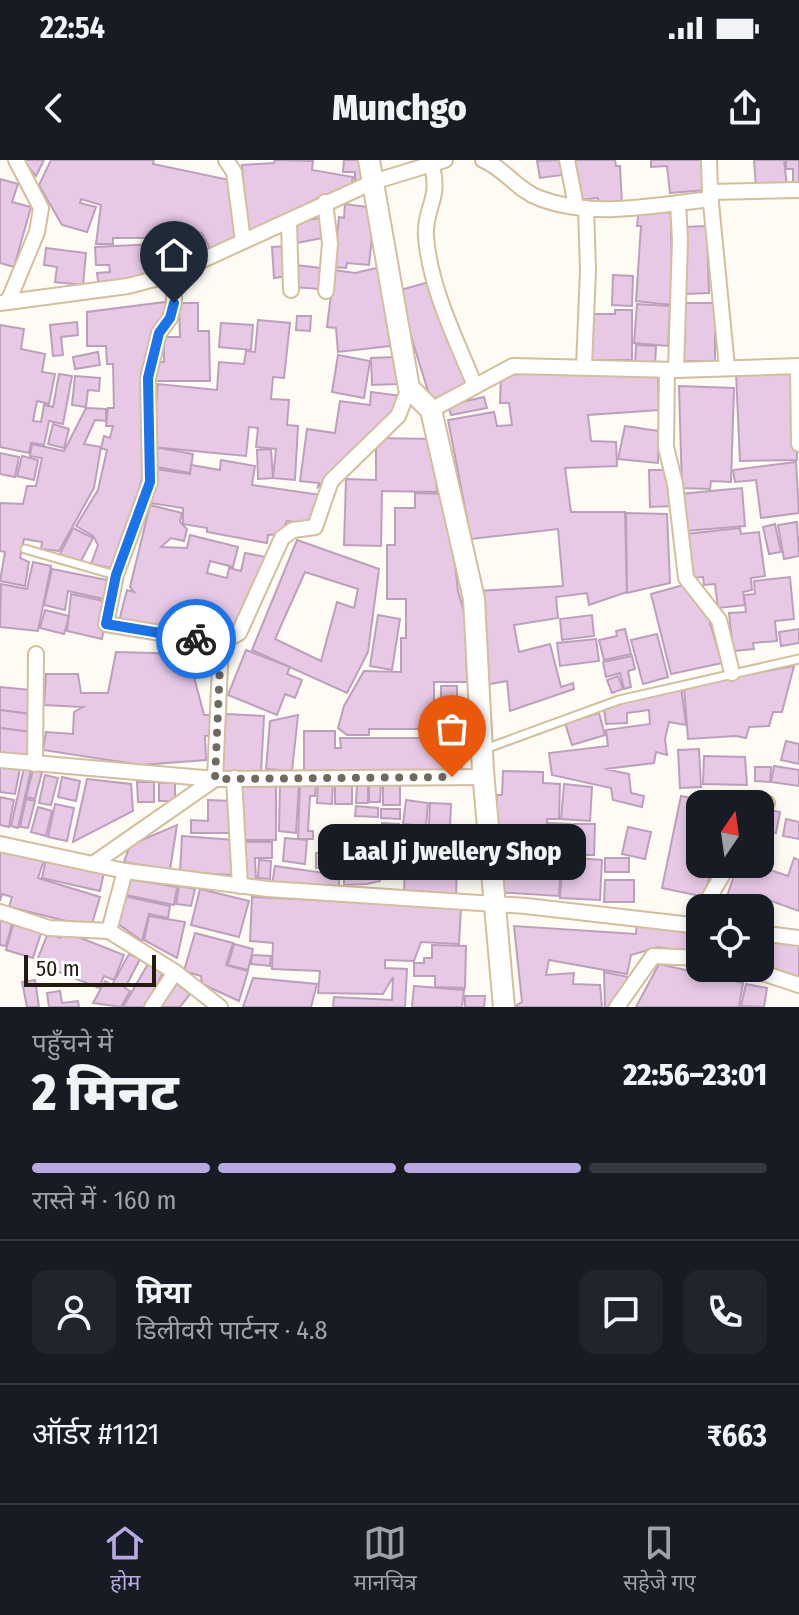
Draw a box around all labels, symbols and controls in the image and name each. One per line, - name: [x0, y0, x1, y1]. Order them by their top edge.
- text: 22:54: [40, 10, 105, 46]
- icon: back: [32, 86, 76, 130]
- text: Munchgo: [332, 86, 467, 130]
- icon: share: [723, 86, 767, 130]
- pin: [140, 221, 208, 303]
- icon: home: [152, 233, 196, 277]
- courier: [156, 599, 236, 679]
- icon: bike: [174, 617, 218, 661]
- pin: [418, 695, 486, 777]
- icon: bag: [430, 707, 474, 751]
- north arrow: [686, 790, 774, 878]
- map controls: [686, 790, 774, 982]
- callout: Laal Ji Jwellery Shop: [318, 825, 586, 881]
- text: Laal Ji Jwellery Shop: [343, 836, 562, 867]
- button: locate: [686, 894, 774, 982]
- scale bar: [24, 951, 156, 987]
- text: 50 m: [36, 955, 80, 982]
- text: पहुँचने में: [32, 1028, 113, 1059]
- text: 22:56–23:01: [623, 1057, 767, 1093]
- text: 2 मिनट: [32, 1061, 179, 1124]
- text: रास्ते में · 160 m: [32, 1185, 176, 1216]
- button: person: [32, 1270, 116, 1354]
- button: chat: [579, 1270, 663, 1354]
- button: phone: [683, 1270, 767, 1354]
- text: प्रिया: [136, 1275, 191, 1311]
- text: डिलीवरी पार्टनर · 4.8: [136, 1315, 327, 1346]
- text: ऑर्डर #1121: [32, 1416, 159, 1452]
- text: ₹663: [707, 1418, 767, 1454]
- tab: होम: [103, 1521, 147, 1599]
- tab: मानचित्र: [354, 1521, 417, 1599]
- tab: सहेजे गए: [623, 1521, 696, 1599]

